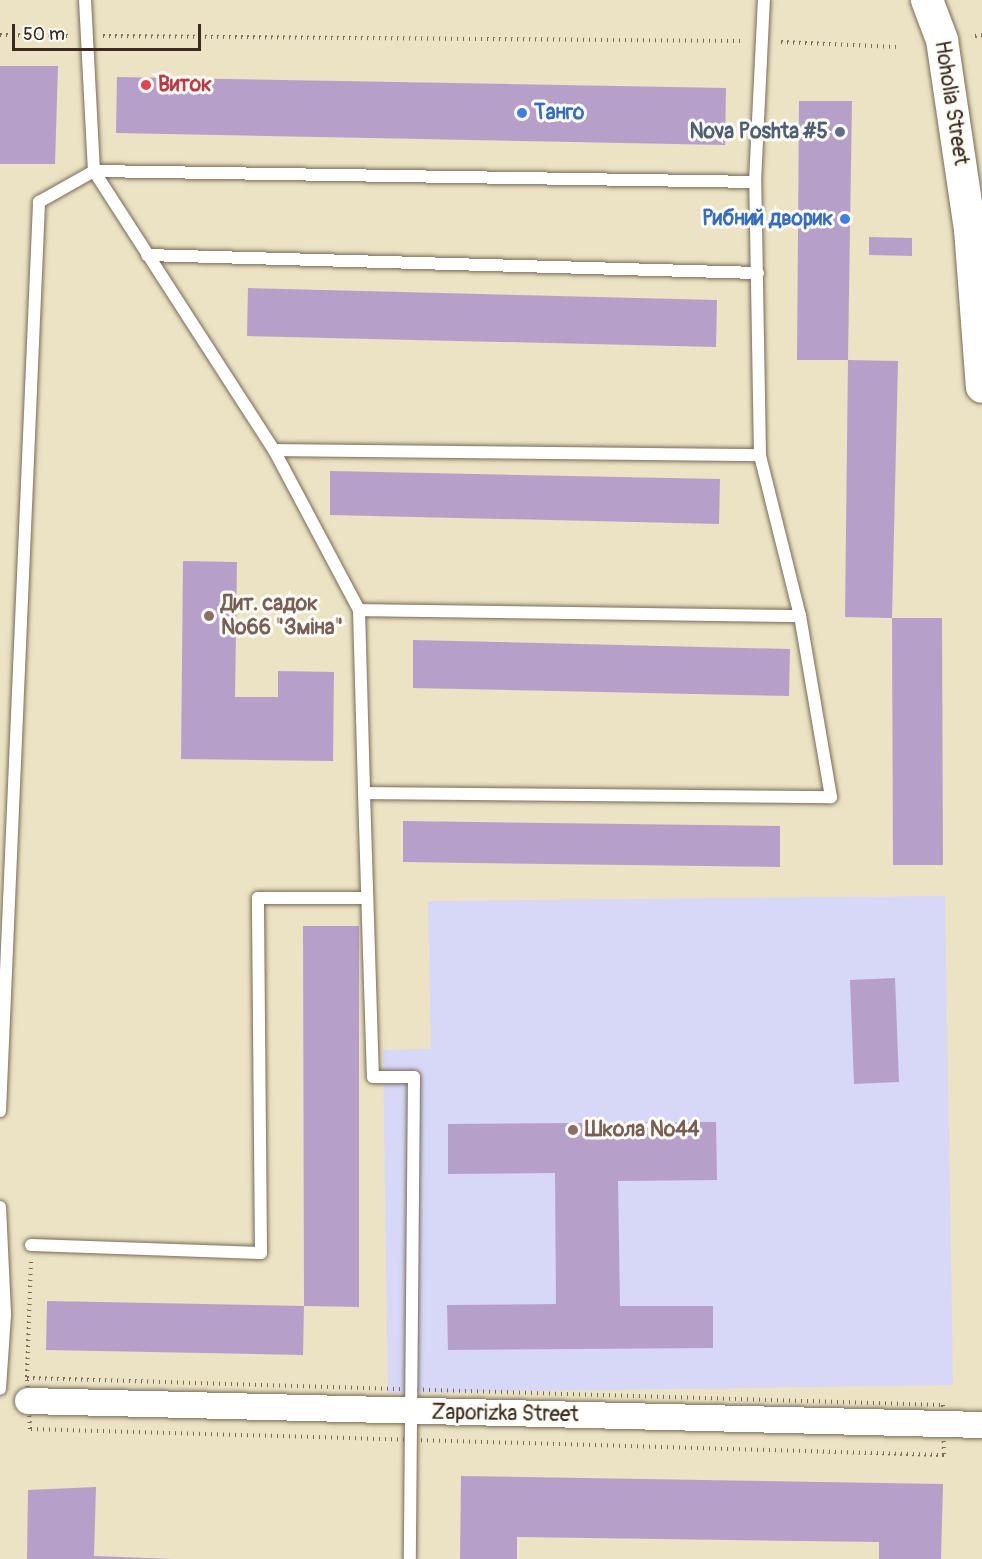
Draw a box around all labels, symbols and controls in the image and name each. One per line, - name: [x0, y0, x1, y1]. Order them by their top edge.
- scale bar: [15, 12, 204, 50]
- text: 50 m: [23, 23, 65, 46]
- street label: Hoholia Street: [929, 39, 973, 167]
- place label: Виток: [158, 72, 212, 98]
- marker: Виток: [139, 78, 153, 92]
- place label: Танго: [534, 100, 584, 126]
- marker: Танго: [515, 106, 529, 120]
- place label: Nova Poshta #5: [689, 119, 828, 145]
- marker: Nova Poshta #5: [833, 125, 847, 139]
- place label: Рибний дворик: [702, 206, 833, 232]
- marker: Рибний дворик: [838, 212, 852, 226]
- place label: Дит. садок №66 "Зміна": [221, 591, 343, 641]
- marker: Дит. садок №66 "Зміна": [202, 609, 216, 623]
- place label: Школа №44: [585, 1117, 699, 1143]
- marker: Школа №44: [566, 1123, 580, 1137]
- street label: Zaporizka Street: [431, 1400, 579, 1428]

